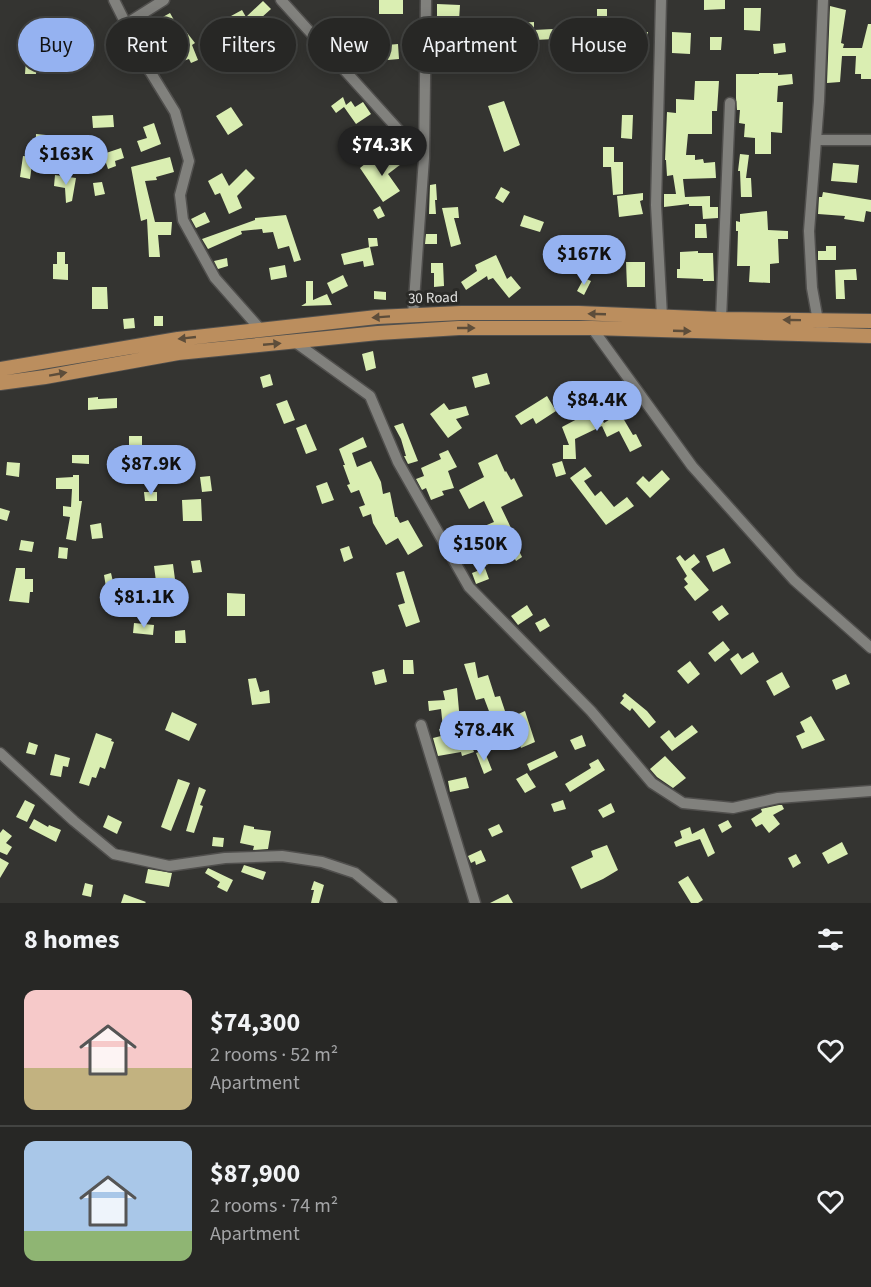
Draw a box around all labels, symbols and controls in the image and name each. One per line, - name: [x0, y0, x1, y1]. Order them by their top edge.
- chip: Buy: [18, 18, 94, 72]
- chip: Rent: [106, 18, 188, 72]
- chip: Filters: [200, 18, 296, 72]
- chip: New: [308, 18, 390, 72]
- chip: Apartment: [402, 18, 538, 72]
- chip: House: [550, 18, 648, 72]
- pin: $74.3K: [333, 126, 431, 177]
- text: $74.3K: [352, 131, 412, 159]
- pin: $163K: [24, 135, 108, 186]
- text: $163K: [39, 140, 93, 168]
- pin: $167K: [542, 235, 626, 286]
- text: $167K: [557, 240, 611, 268]
- street label: 30 Road: [408, 287, 458, 309]
- one-way arrow: [587, 309, 606, 318]
- one-way arrow: [371, 312, 390, 321]
- one-way arrow: [782, 315, 801, 325]
- one-way arrow: [456, 323, 475, 333]
- one-way arrow: [672, 327, 691, 336]
- one-way arrow: [177, 333, 196, 343]
- one-way arrow: [262, 339, 281, 349]
- one-way arrow: [49, 369, 68, 378]
- pin: $84.4K: [548, 381, 646, 432]
- text: $84.4K: [567, 386, 627, 414]
- pin: $87.9K: [102, 445, 200, 496]
- text: $87.9K: [121, 450, 181, 478]
- pin: $150K: [438, 525, 522, 576]
- text: $150K: [453, 530, 507, 558]
- pin: $81.1K: [95, 578, 193, 629]
- text: $81.1K: [114, 583, 174, 611]
- pin: $78.4K: [435, 711, 533, 762]
- text: $78.4K: [454, 716, 514, 744]
- text: 8 homes: [24, 921, 119, 958]
- icon: filters: [814, 923, 847, 956]
- text: $74,300: [210, 1004, 300, 1041]
- icon: home: [72, 1014, 144, 1086]
- icon: heart: [814, 1034, 847, 1067]
- text: 2 rooms · 52 m²: [210, 1041, 338, 1069]
- text: Apartment: [210, 1069, 300, 1097]
- text: $87,900: [210, 1155, 300, 1192]
- icon: home: [72, 1165, 144, 1237]
- icon: heart: [814, 1185, 847, 1218]
- text: 2 rooms · 74 m²: [210, 1192, 338, 1220]
- text: Apartment: [210, 1220, 300, 1248]

